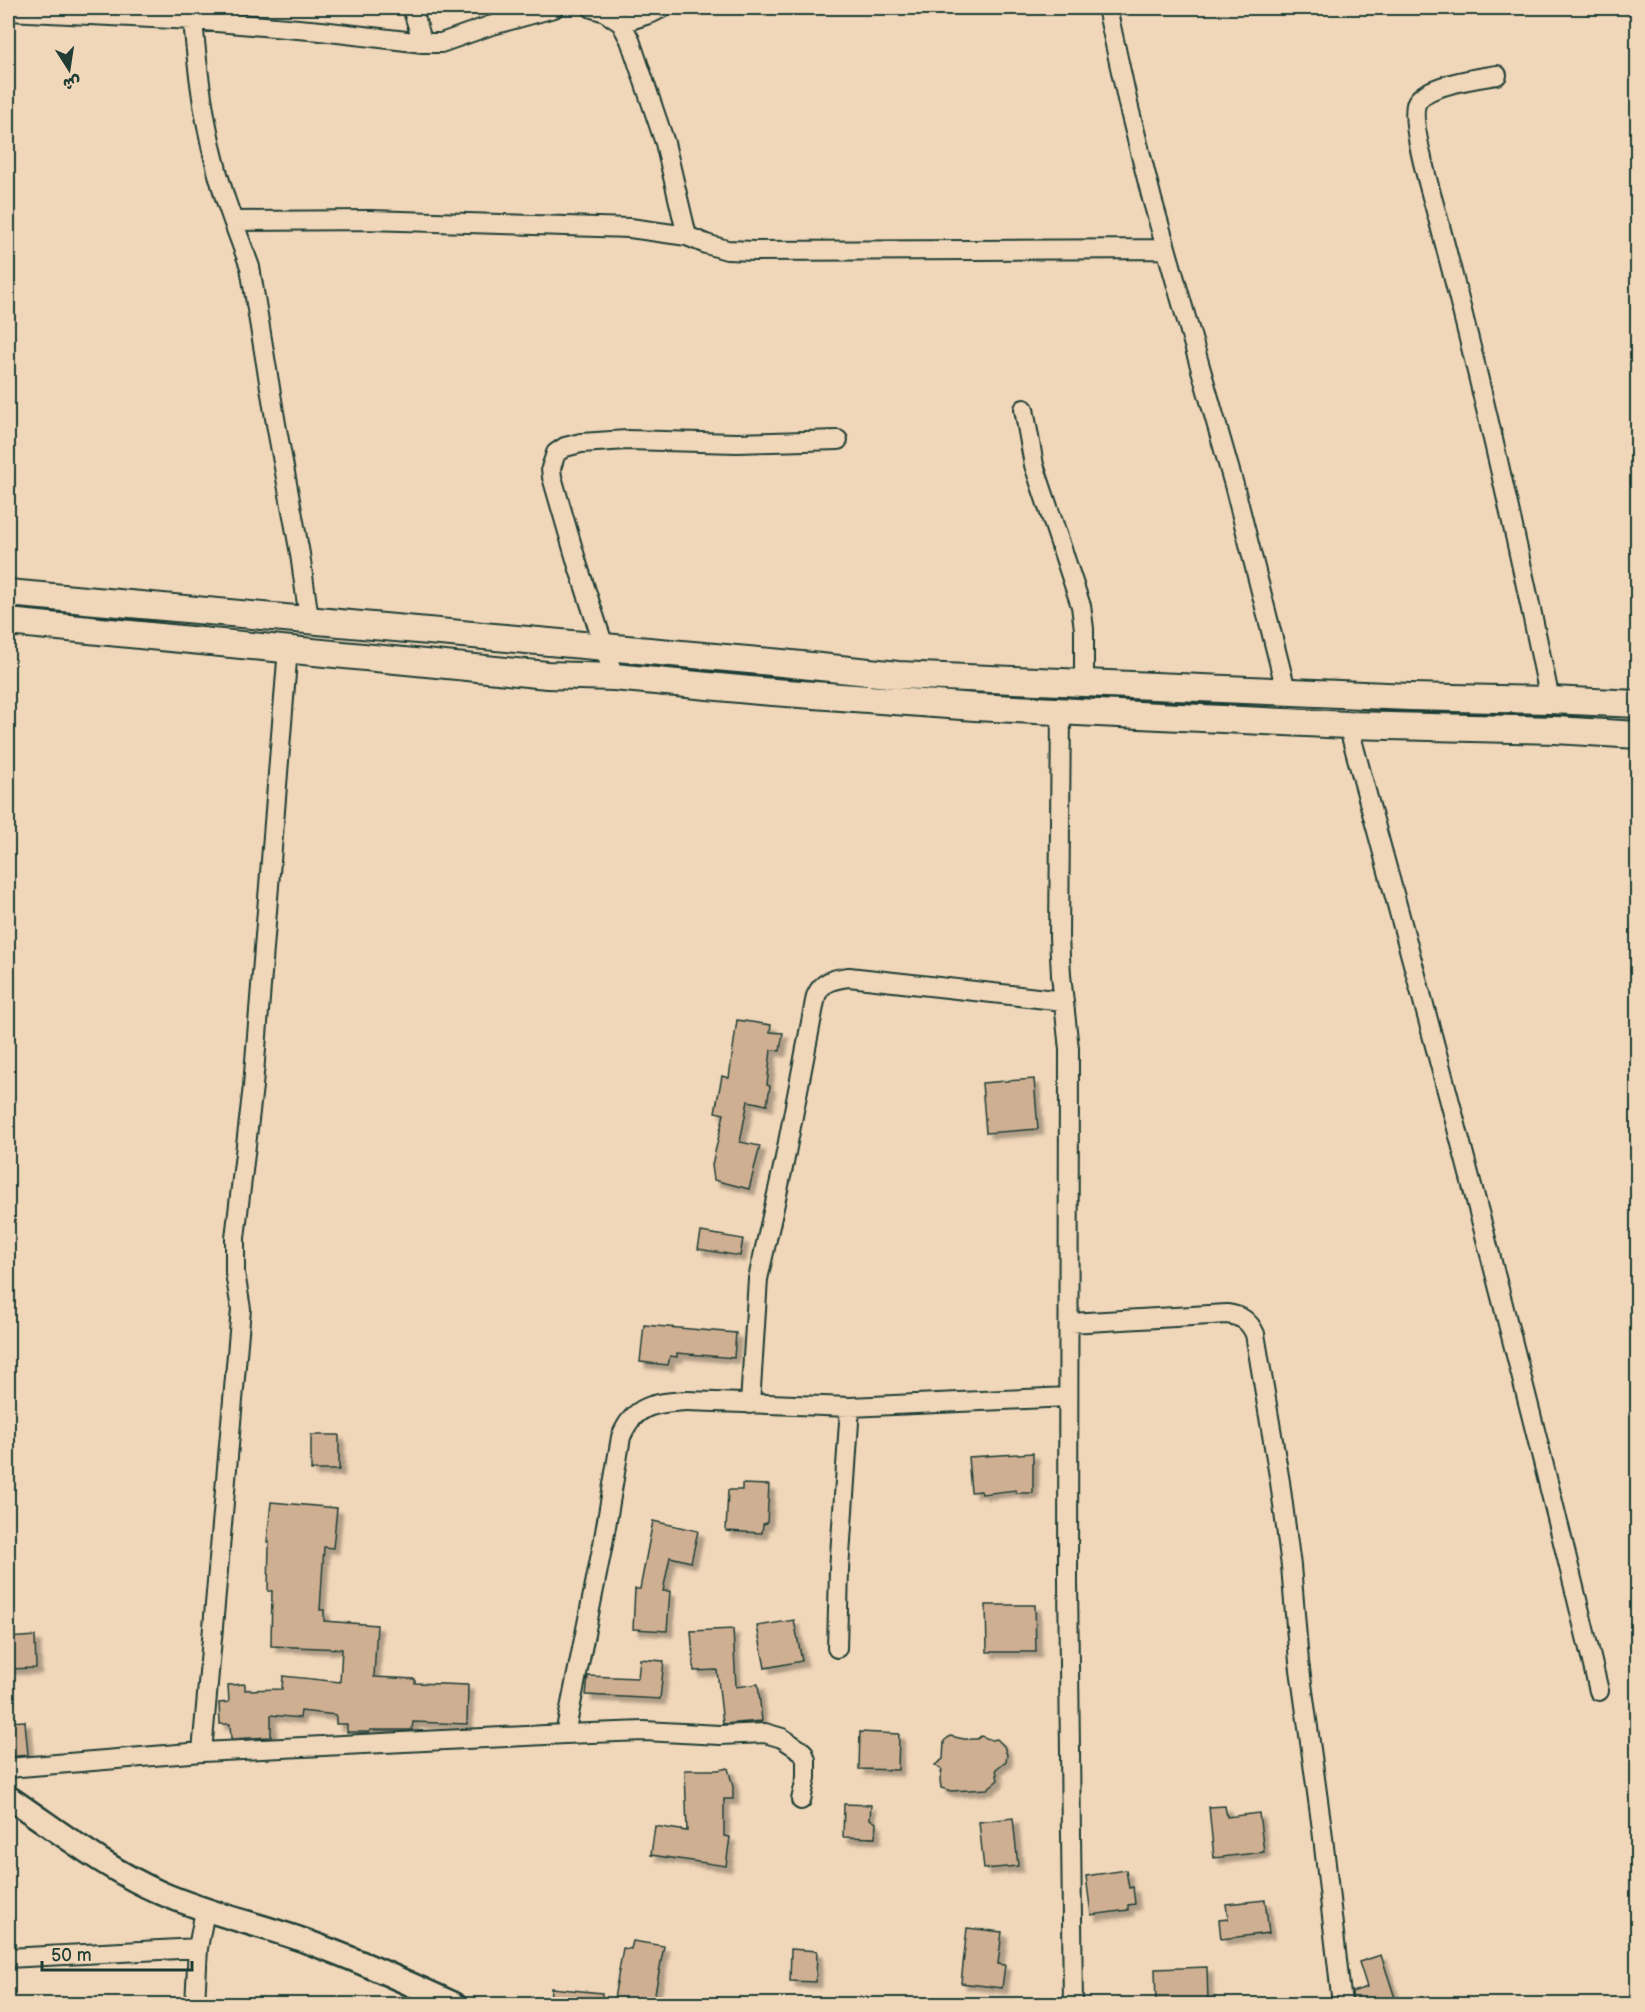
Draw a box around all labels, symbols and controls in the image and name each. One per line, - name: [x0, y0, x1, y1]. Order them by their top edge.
- north arrow: [39, 39, 99, 99]
- text: ش: [61, 71, 82, 93]
- scale bar: [42, 1934, 192, 1972]
- text: 50 m: [51, 1945, 92, 1966]

